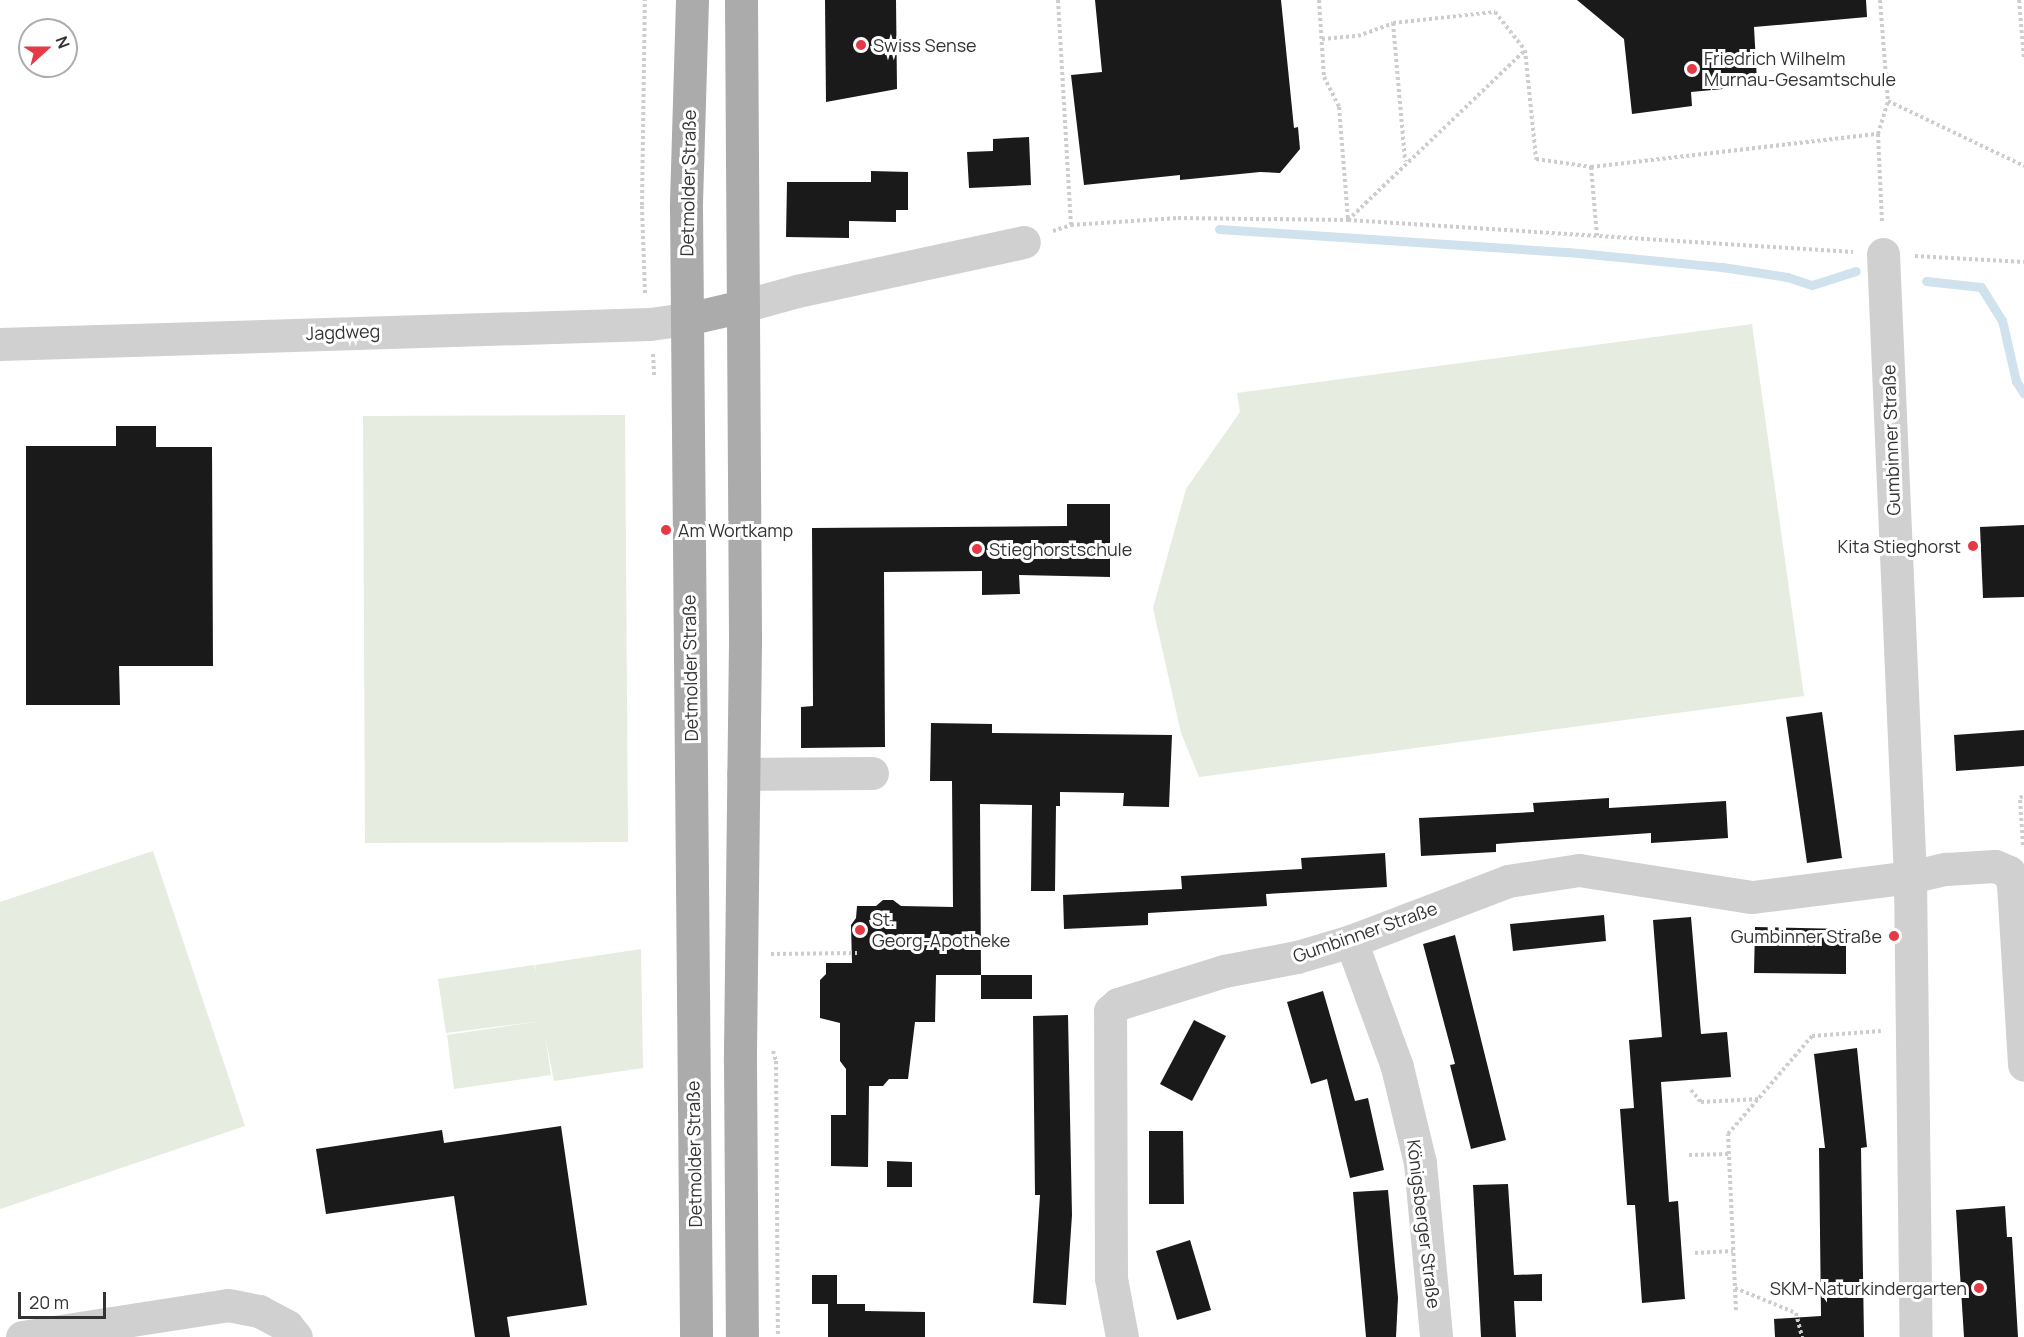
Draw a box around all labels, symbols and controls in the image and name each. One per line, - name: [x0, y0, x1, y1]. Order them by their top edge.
- north arrow: [18, 18, 78, 78]
- text: N: [51, 33, 75, 52]
- place label: Swiss Sense: [873, 34, 977, 56]
- marker: Swiss Sense: [854, 38, 868, 52]
- place label: Friedrich Wilhelm Murnau-Gesamtschule: [1704, 48, 1896, 90]
- marker: Friedrich Wilhelm Murnau-Gesamtschule: [1685, 62, 1699, 76]
- street label: Detmolder Straße: [676, 109, 700, 257]
- street label: Jagdweg: [305, 320, 381, 344]
- street label: Gumbinner Straße: [1878, 364, 1904, 516]
- place label: Am Wortkamp: [678, 519, 793, 541]
- marker: Am Wortkamp: [659, 523, 673, 537]
- place label: Kita Stieghorst: [1837, 535, 1961, 557]
- place label: Stieghorstschule: [989, 538, 1132, 560]
- marker: Kita Stieghorst: [1966, 539, 1980, 553]
- marker: Stieghorstschule: [970, 542, 984, 556]
- street label: Detmolder Straße: [678, 594, 702, 742]
- street label: Gumbinner Straße: [1290, 897, 1440, 967]
- place label: St. Georg-Apotheke: [872, 909, 1010, 952]
- marker: St. Georg-Apotheke: [853, 923, 867, 937]
- place label: Gumbinner Straße: [1731, 925, 1882, 947]
- marker: Gumbinner Straße: [1887, 929, 1901, 943]
- street label: Detmolder Straße: [682, 1080, 706, 1228]
- street label: Königsberger Straße: [1403, 1138, 1445, 1310]
- place label: SKM-Naturkindergarten: [1770, 1277, 1967, 1299]
- scale bar: [21, 1280, 110, 1318]
- marker: SKM-Naturkindergarten: [1972, 1281, 1986, 1295]
- text: 20 m: [29, 1290, 69, 1314]

